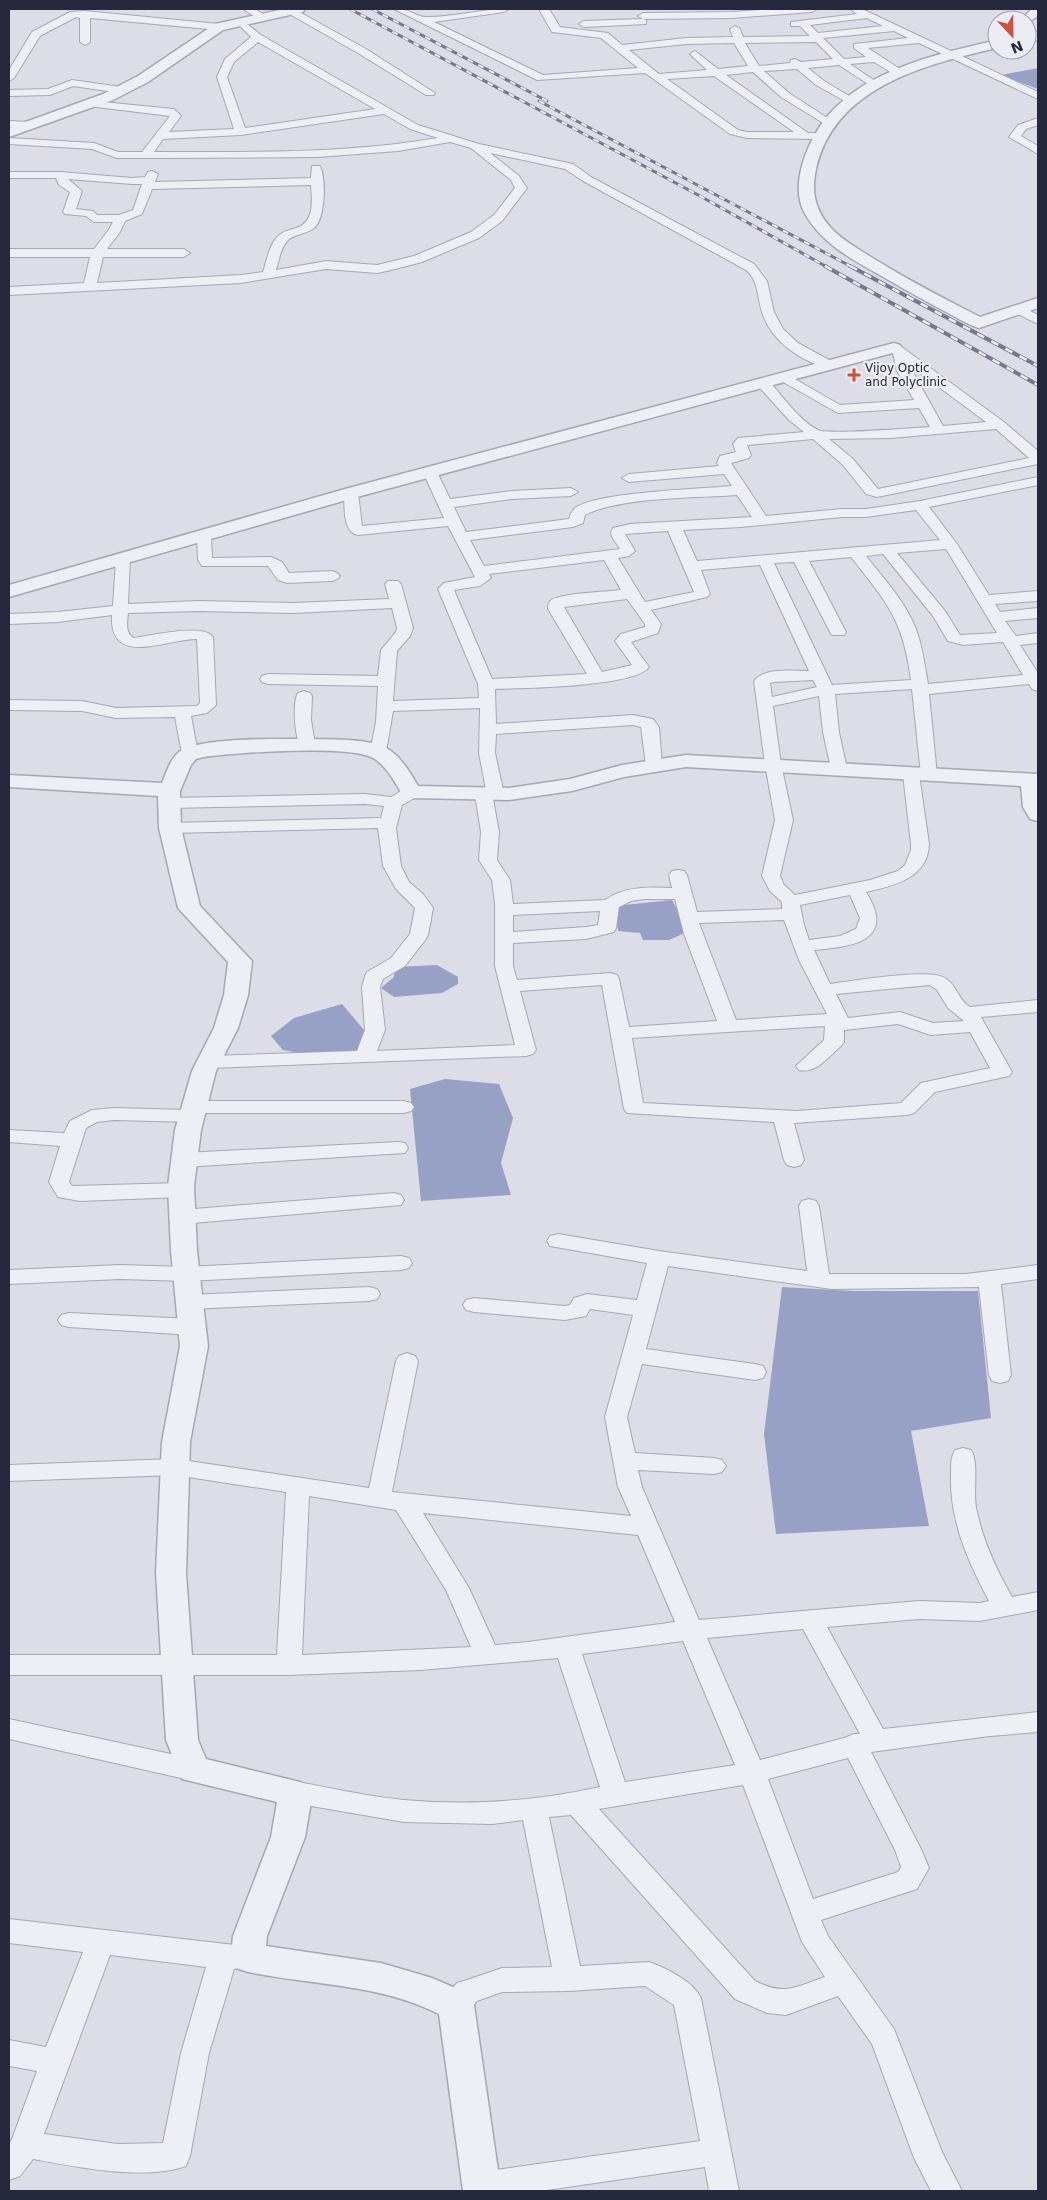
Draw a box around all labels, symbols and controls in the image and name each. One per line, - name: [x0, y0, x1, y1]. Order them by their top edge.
- north arrow: [987, 10, 1037, 60]
- text: N: [1008, 37, 1025, 57]
- place label: Vijoy Optic and Polyclinic: [865, 361, 947, 389]
- marker: Vijoy Optic and Polyclinic: [847, 368, 861, 382]

